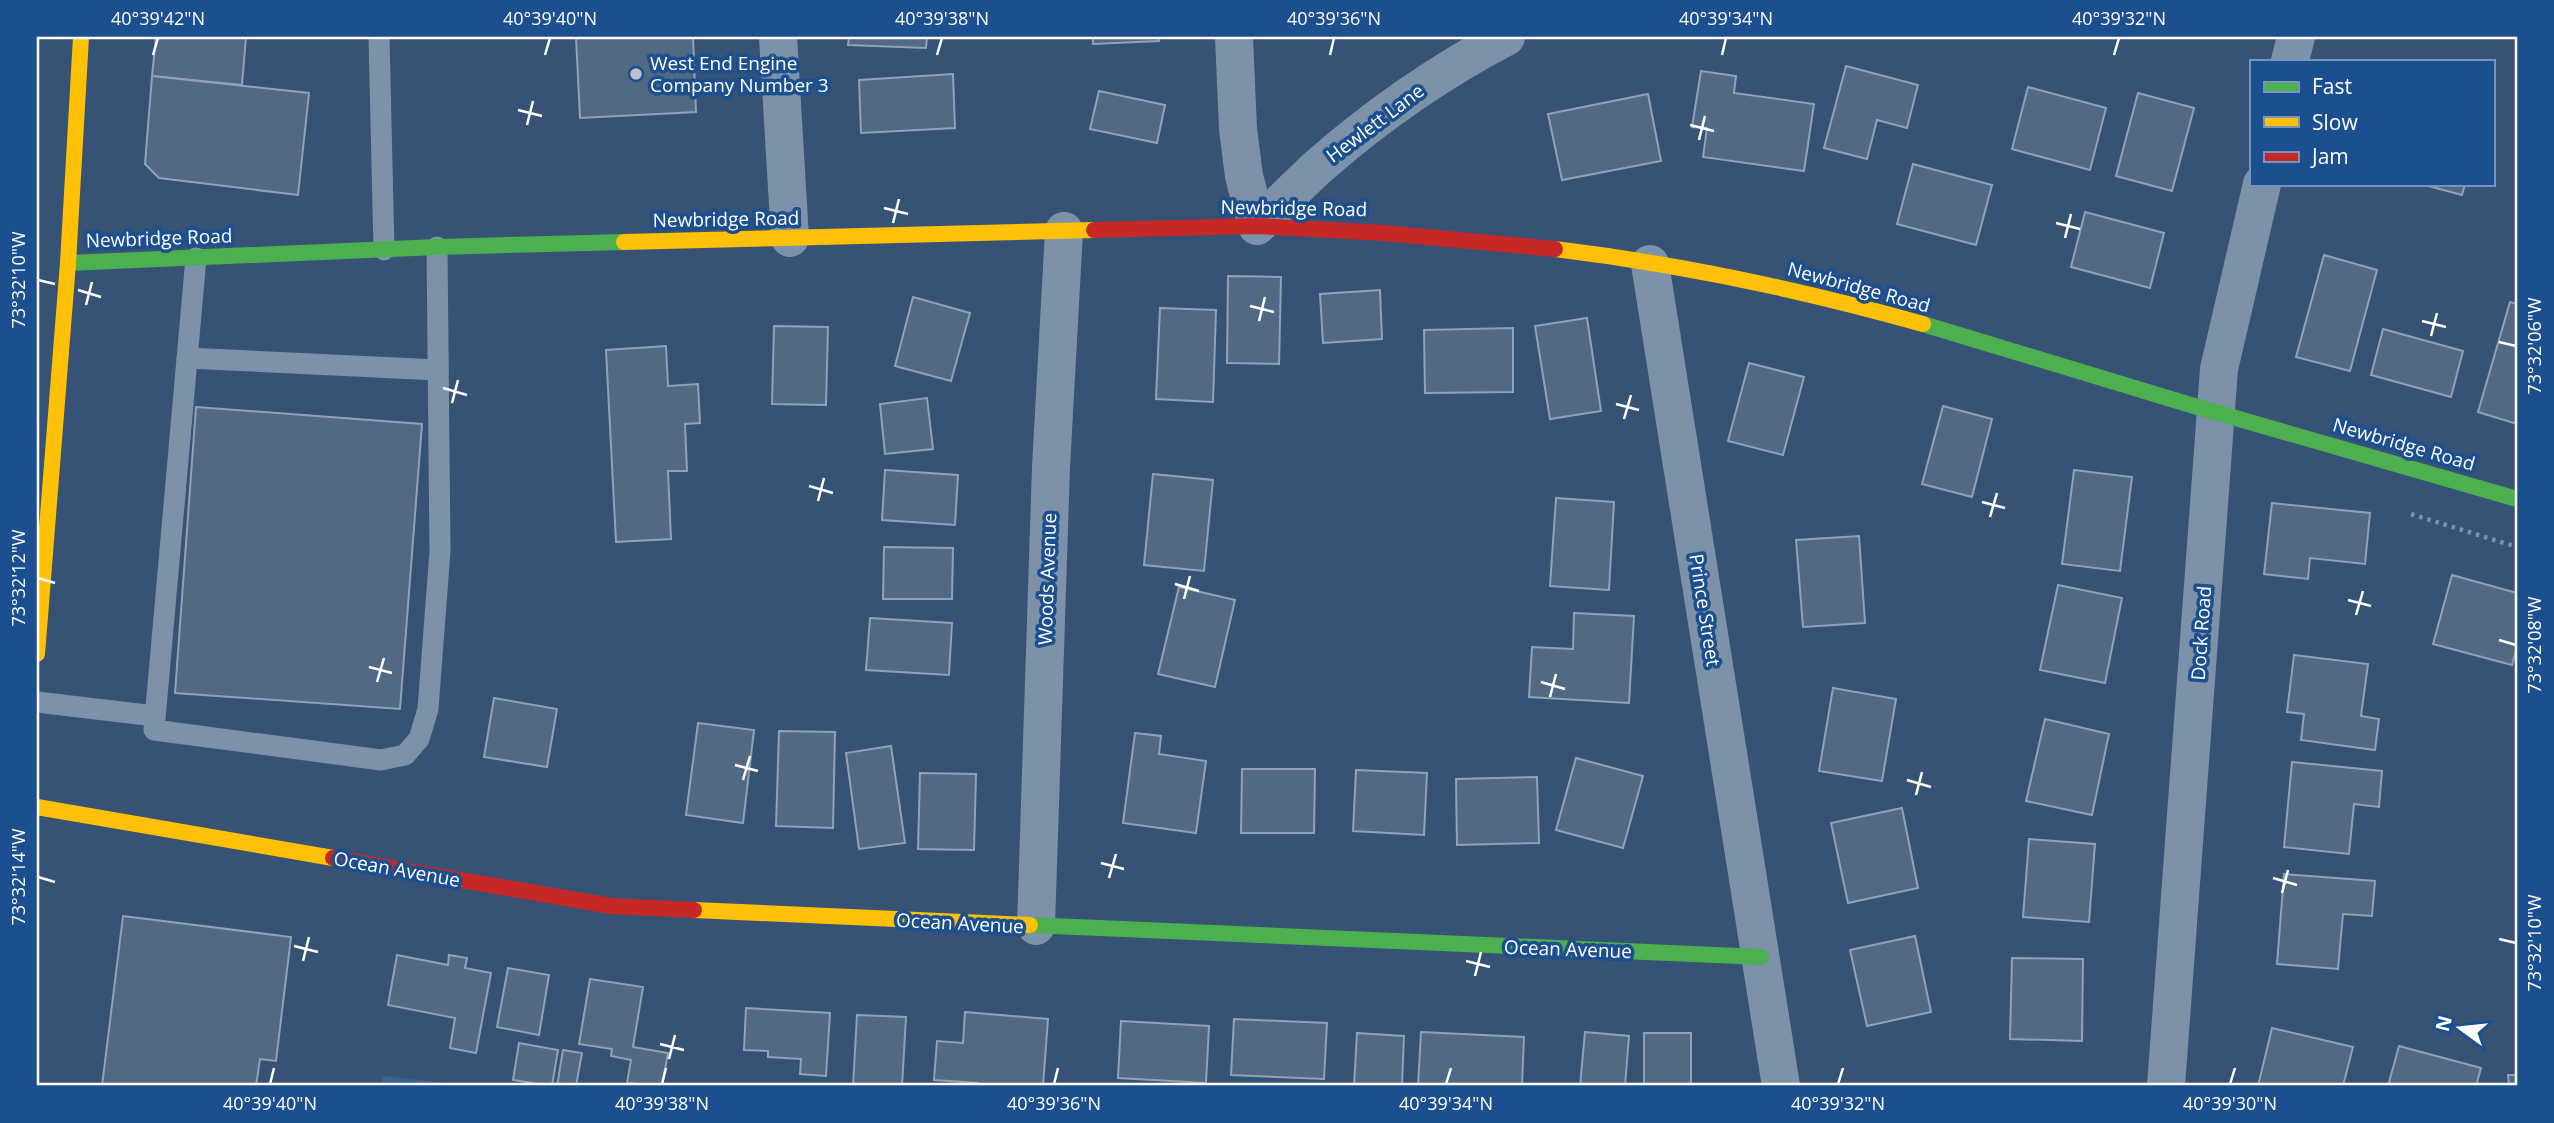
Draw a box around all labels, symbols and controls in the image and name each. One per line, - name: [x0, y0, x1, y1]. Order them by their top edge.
- text: 40°39'42"N: [111, 6, 205, 30]
- text: 40°39'40"N: [503, 6, 597, 30]
- text: 40°39'38"N: [895, 6, 989, 30]
- text: 40°39'36"N: [1287, 6, 1381, 30]
- text: 40°39'34"N: [1679, 6, 1773, 30]
- text: 40°39'32"N: [2072, 6, 2166, 30]
- place label: West End Engine Company Number 3: [650, 50, 829, 98]
- legend: [2250, 60, 2494, 186]
- marker: West End Engine Company Number 3: [628, 66, 644, 82]
- text: Fast: [2312, 72, 2352, 100]
- street label: Hewlett Lane: [1321, 78, 1429, 168]
- text: Slow: [2312, 108, 2358, 136]
- text: Jam: [2310, 142, 2349, 170]
- street label: Newbridge Road: [1220, 194, 1368, 222]
- street label: Newbridge Road: [652, 205, 800, 233]
- street label: Newbridge Road: [85, 222, 233, 254]
- text: 73°32'10"W: [6, 231, 30, 329]
- street label: Newbridge Road: [1785, 255, 1933, 319]
- text: 73°32'06"W: [2522, 297, 2546, 395]
- street label: Newbridge Road: [2330, 411, 2478, 477]
- street label: Woods Avenue: [1032, 513, 1062, 645]
- text: 73°32'12"W: [6, 529, 30, 627]
- street label: Prince Street: [1683, 552, 1727, 668]
- street label: Dock Road: [2185, 585, 2217, 681]
- text: 73°32'08"W: [2522, 596, 2546, 694]
- text: 73°32'14"W: [6, 828, 30, 926]
- street label: Ocean Avenue: [332, 845, 462, 893]
- text: 73°32'10"W: [2522, 894, 2546, 992]
- street label: Ocean Avenue: [895, 907, 1025, 939]
- street label: Ocean Avenue: [1504, 934, 1632, 964]
- north arrow: [2424, 993, 2494, 1064]
- text: N: [2429, 1013, 2458, 1034]
- text: 40°39'40"N: [223, 1091, 317, 1115]
- text: 40°39'38"N: [615, 1091, 709, 1115]
- text: 40°39'36"N: [1007, 1091, 1101, 1115]
- text: 40°39'34"N: [1399, 1091, 1493, 1115]
- text: 40°39'32"N: [1791, 1091, 1885, 1115]
- text: 40°39'30"N: [2183, 1091, 2277, 1115]

